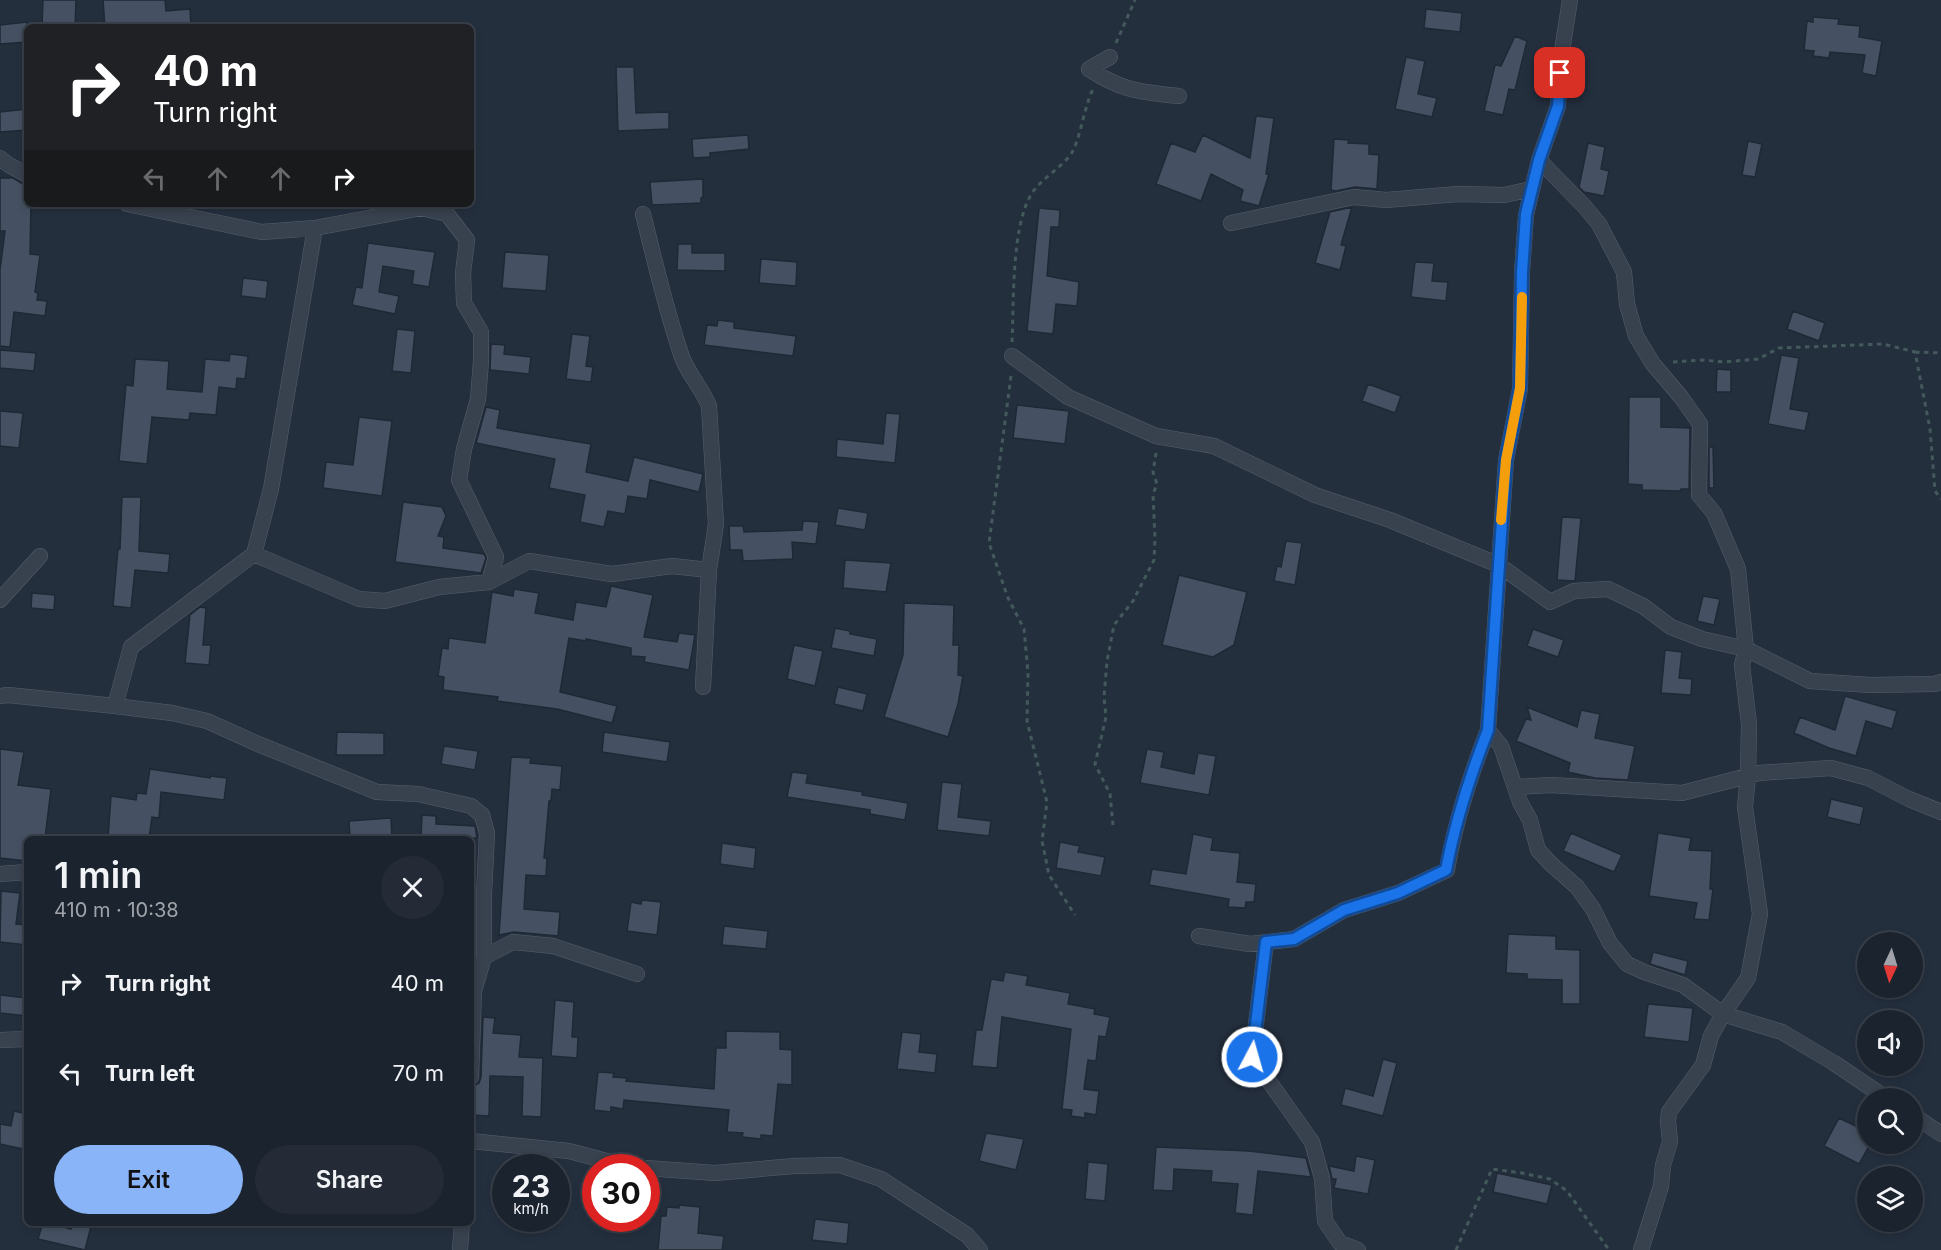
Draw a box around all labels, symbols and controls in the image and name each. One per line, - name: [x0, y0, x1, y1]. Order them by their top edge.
- text: 40 m: [153, 45, 258, 96]
- pin: [1534, 47, 1585, 98]
- icon: right: [54, 48, 132, 126]
- icon: arrive: [1543, 56, 1576, 89]
- text: Turn right: [153, 96, 277, 129]
- icon: left: [138, 162, 171, 195]
- icon: ahead: [201, 162, 234, 195]
- icon: ahead: [264, 162, 297, 195]
- icon: right: [327, 162, 360, 195]
- text: 1 min: [54, 853, 142, 897]
- button: close: [381, 856, 444, 919]
- text: 410 m · 10:38: [54, 898, 179, 922]
- north arrow: [1857, 932, 1923, 998]
- map controls: [1857, 932, 1923, 1232]
- icon: right: [54, 967, 87, 1000]
- text: Turn right: [105, 970, 211, 996]
- text: 40 m: [390, 970, 444, 996]
- button: sound: [1857, 1010, 1923, 1076]
- position arrow: [1220, 1025, 1284, 1089]
- icon: left: [54, 1057, 87, 1090]
- text: Turn left: [105, 1060, 195, 1086]
- text: 70 m: [393, 1060, 444, 1086]
- button: search: [1857, 1088, 1923, 1154]
- button: Exit: [54, 1145, 243, 1214]
- button: Share: [255, 1145, 444, 1214]
- speed limit sign: 30: [582, 1154, 660, 1232]
- button: layers: [1857, 1166, 1923, 1232]
- text: 23: [512, 1168, 550, 1204]
- text: km/h: [513, 1199, 549, 1218]

